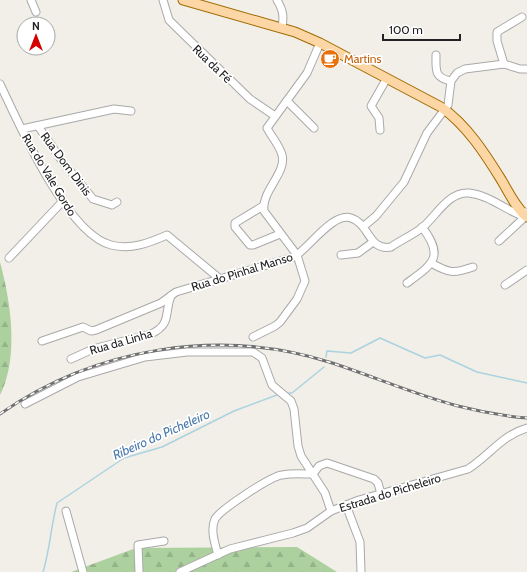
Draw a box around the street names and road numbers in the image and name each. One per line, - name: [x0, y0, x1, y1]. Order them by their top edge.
- street label: Rua da Fé: [190, 41, 235, 86]
- street label: Rua Dom Dinis: [38, 129, 95, 198]
- street label: Rua do Vale Gordo: [19, 131, 80, 219]
- street label: Rua do Pinhal Manso: [189, 249, 295, 294]
- street label: Rua da Linha: [88, 325, 154, 358]
- street label: Estrada do Picheleiro: [337, 470, 443, 515]

